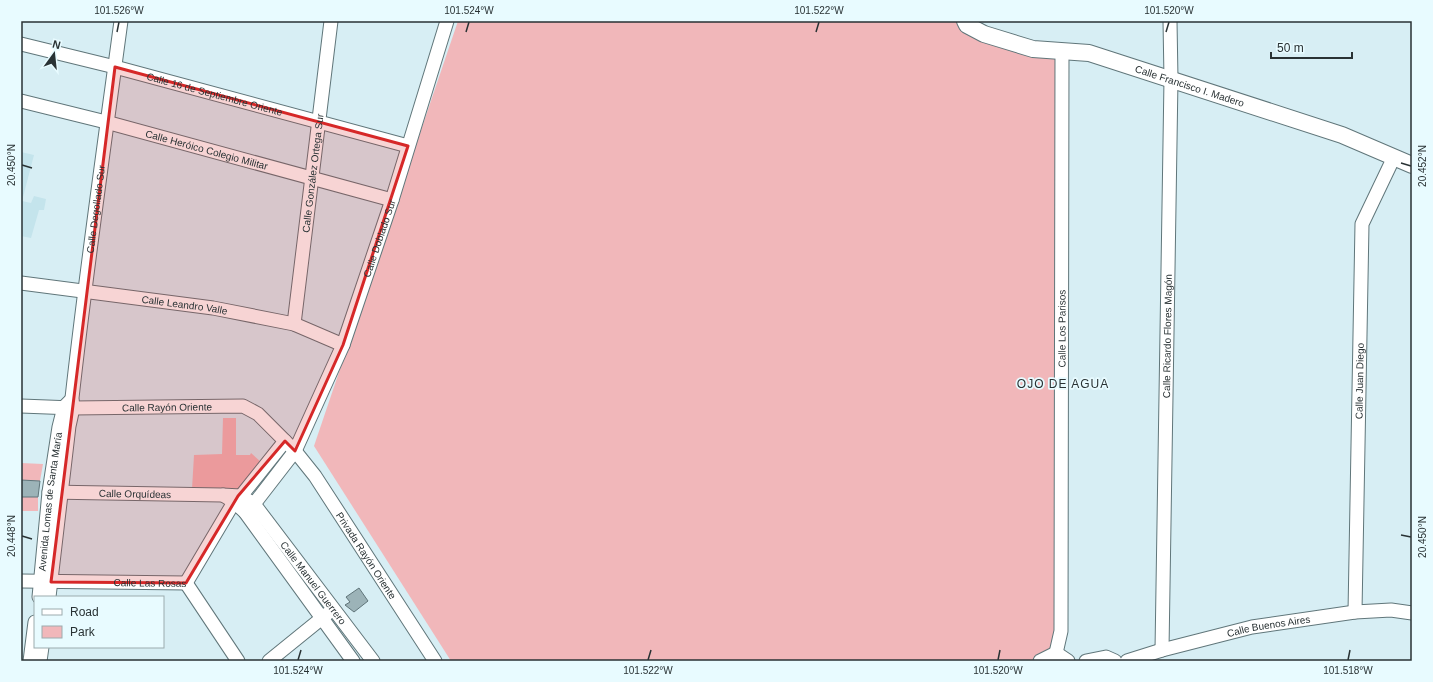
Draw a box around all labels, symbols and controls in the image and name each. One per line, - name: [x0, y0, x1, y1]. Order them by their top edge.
- text: 101.526°W: [94, 5, 144, 16]
- text: 101.524°W: [444, 5, 494, 16]
- text: 101.522°W: [794, 5, 844, 16]
- text: 101.520°W: [1144, 5, 1194, 16]
- north arrow: [34, 34, 74, 74]
- scale bar: [1271, 34, 1352, 60]
- text: N: [51, 38, 62, 51]
- text: 50 m: [1277, 41, 1304, 55]
- street label: Calle Francisco I. Madero: [1134, 63, 1246, 109]
- street label: Calle 16 de Septiembre Oriente: [146, 70, 284, 118]
- street label: Calle González Ortega Sur: [300, 112, 325, 233]
- street label: Calle Heróico Colegio Militar: [144, 128, 270, 172]
- text: 20.450°N: [6, 144, 17, 186]
- text: 20.452°N: [1417, 145, 1428, 187]
- street label: Calle Degollado Sur: [84, 164, 107, 254]
- street label: Calle Doblado Sur: [361, 197, 397, 279]
- street label: Calle Ricardo Flores Magón: [1160, 274, 1173, 398]
- street label: Calle Los Parisos: [1056, 290, 1067, 368]
- street label: Calle Leandro Valle: [141, 293, 229, 316]
- street label: Calle Juan Diego: [1353, 342, 1365, 419]
- district label: OJO DE AGUA: [1017, 377, 1109, 391]
- street label: Calle Rayón Oriente: [122, 401, 213, 413]
- street label: Avenida Lomas de Santa María: [36, 431, 64, 572]
- street label: Calle Orquídeas: [99, 487, 171, 500]
- street label: Privada Rayón Oriente: [334, 510, 399, 601]
- text: 20.448°N: [6, 515, 17, 557]
- text: 20.450°N: [1417, 516, 1428, 558]
- street label: Calle Manuel Guerrero: [279, 539, 349, 627]
- street label: Calle Las Rosas: [113, 577, 186, 589]
- legend: [34, 596, 164, 648]
- text: Road: [70, 605, 99, 619]
- street label: Calle Buenos Aires: [1226, 613, 1311, 639]
- text: Park: [70, 625, 96, 639]
- text: 101.524°W: [273, 665, 323, 676]
- text: 101.522°W: [623, 665, 673, 676]
- text: 101.520°W: [973, 665, 1023, 676]
- text: 101.518°W: [1323, 665, 1373, 676]

